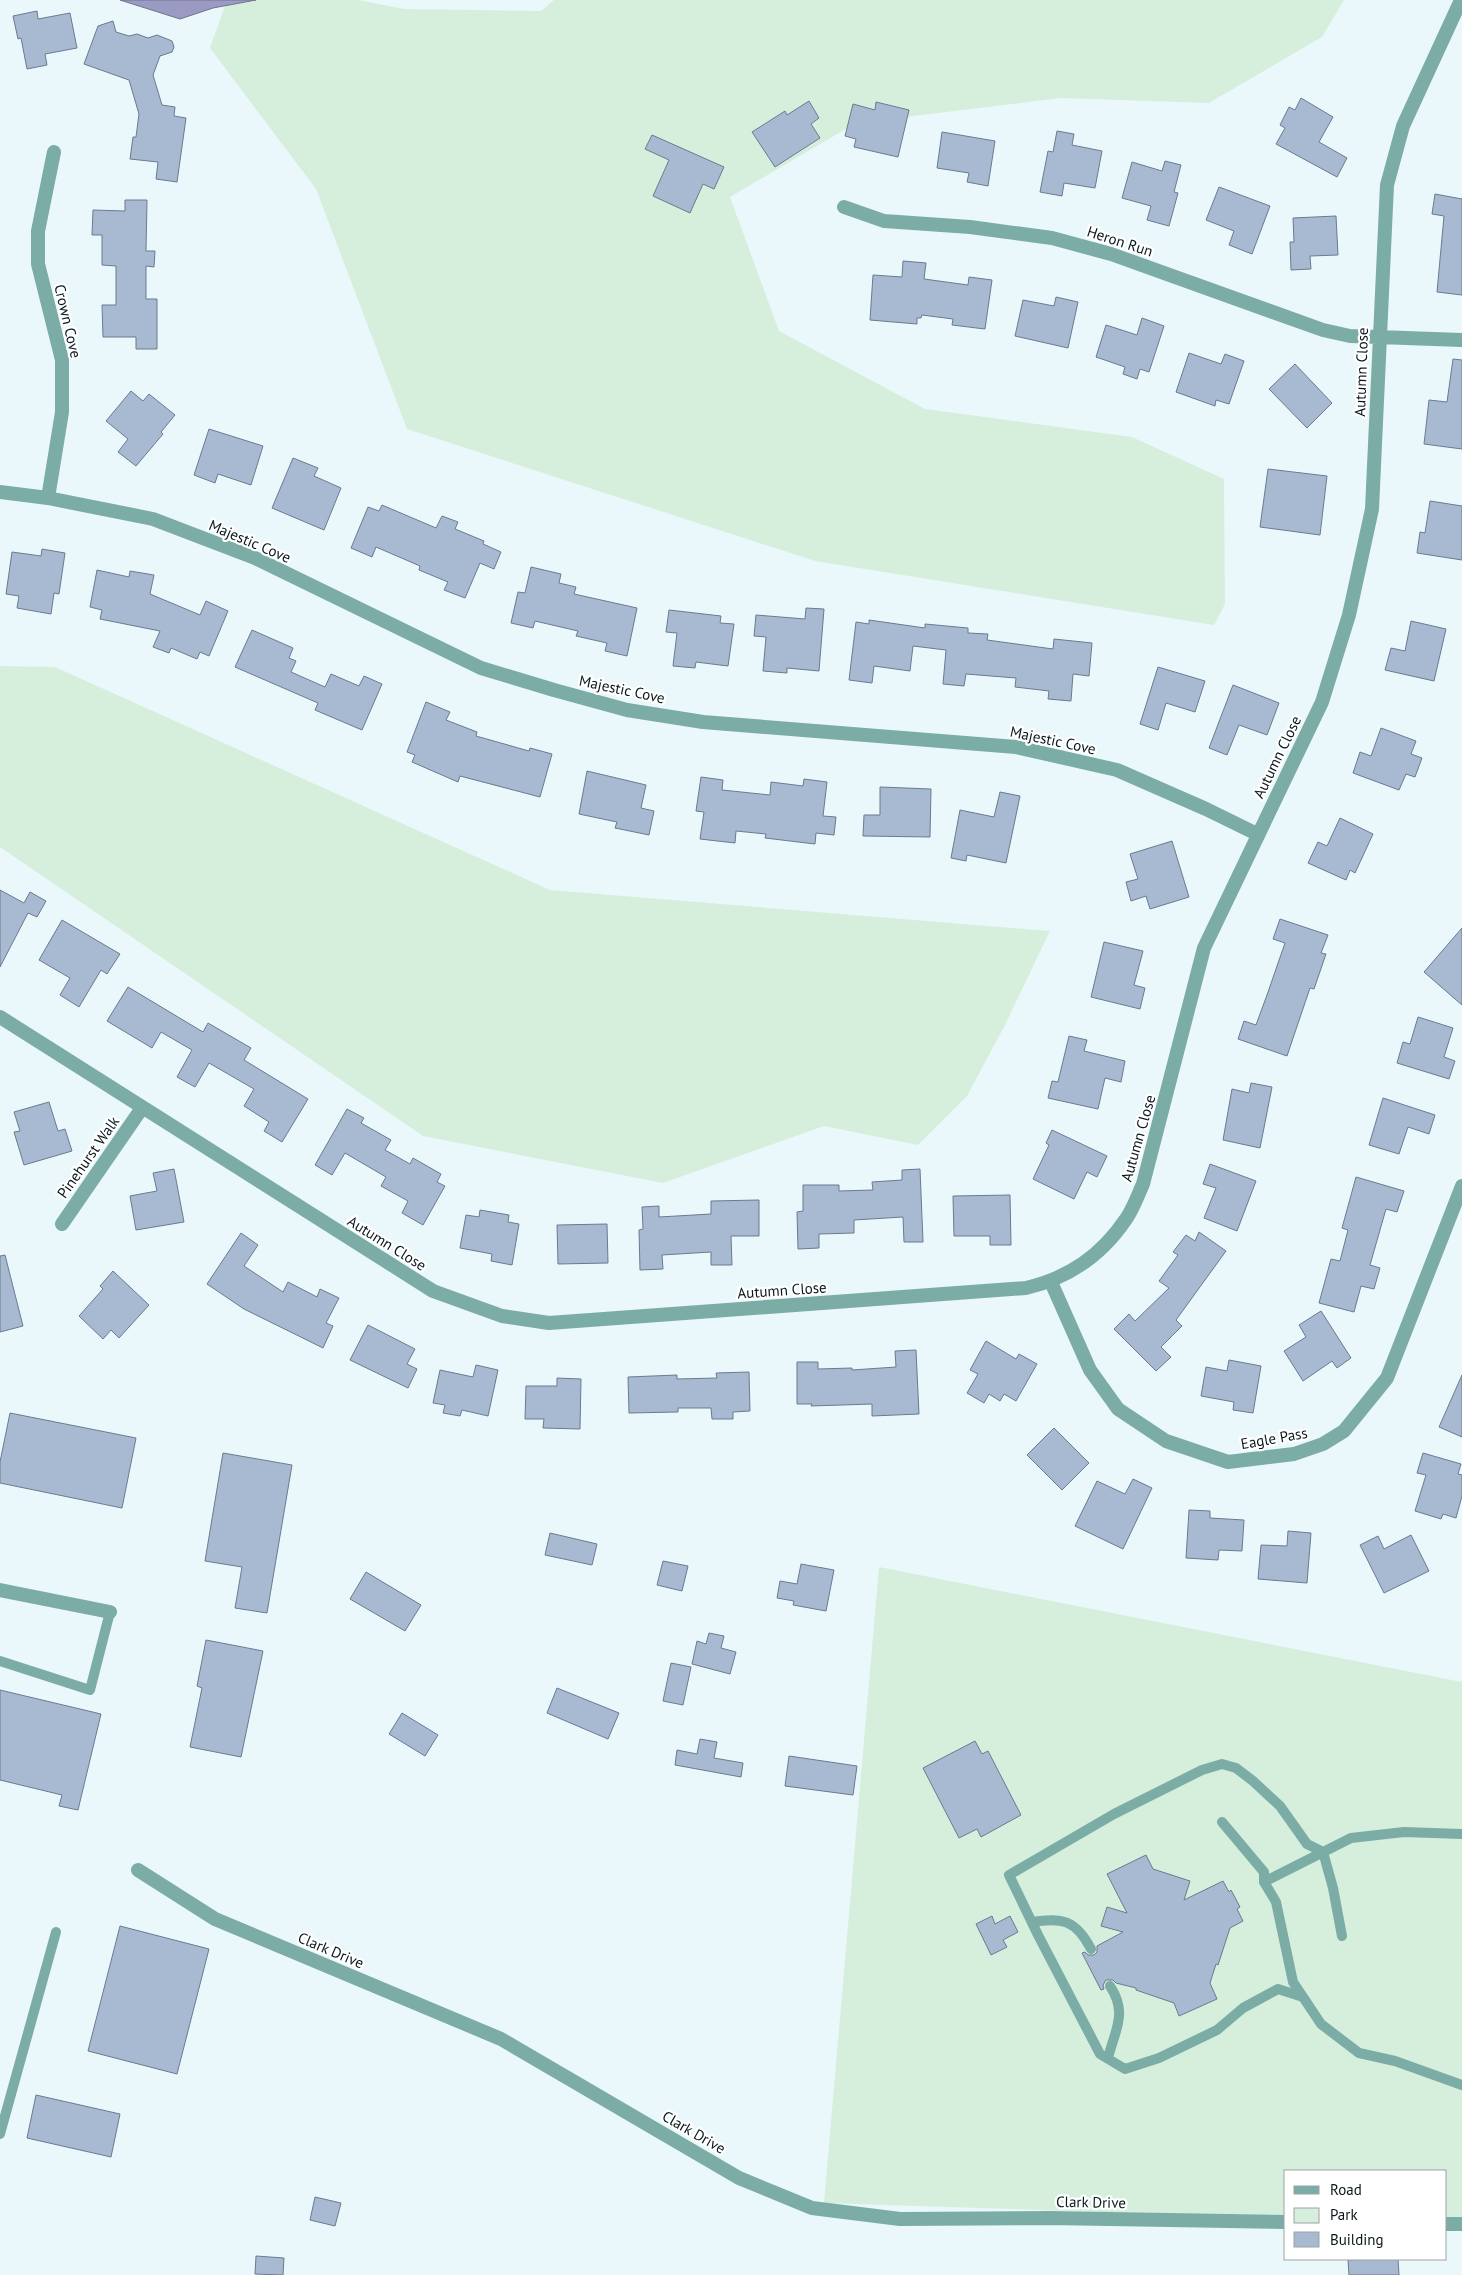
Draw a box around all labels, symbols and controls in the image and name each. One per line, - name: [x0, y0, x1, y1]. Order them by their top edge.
- street label: Heron Run: [1085, 221, 1155, 261]
- street label: Crown Cove: [50, 282, 86, 360]
- street label: Autumn Close: [1350, 327, 1372, 417]
- street label: Majestic Cove: [206, 515, 294, 567]
- street label: Majestic Cove: [577, 671, 667, 707]
- street label: Autumn Close: [1249, 713, 1305, 801]
- street label: Majestic Cove: [1008, 722, 1098, 758]
- street label: Autumn Close: [1117, 1092, 1159, 1184]
- street label: Pinehurst Walk: [53, 1112, 124, 1202]
- street label: Autumn Close: [344, 1211, 430, 1275]
- street label: Autumn Close: [737, 1277, 827, 1303]
- street label: Eagle Pass: [1239, 1423, 1309, 1453]
- street label: Clark Drive: [295, 1928, 367, 1972]
- street label: Clark Drive: [659, 2106, 729, 2158]
- legend: [1284, 2170, 1447, 2260]
- text: Road: [1330, 2180, 1362, 2199]
- street label: Clark Drive: [1056, 2192, 1126, 2212]
- text: Park: [1330, 2205, 1358, 2224]
- text: Building: [1330, 2230, 1384, 2249]

